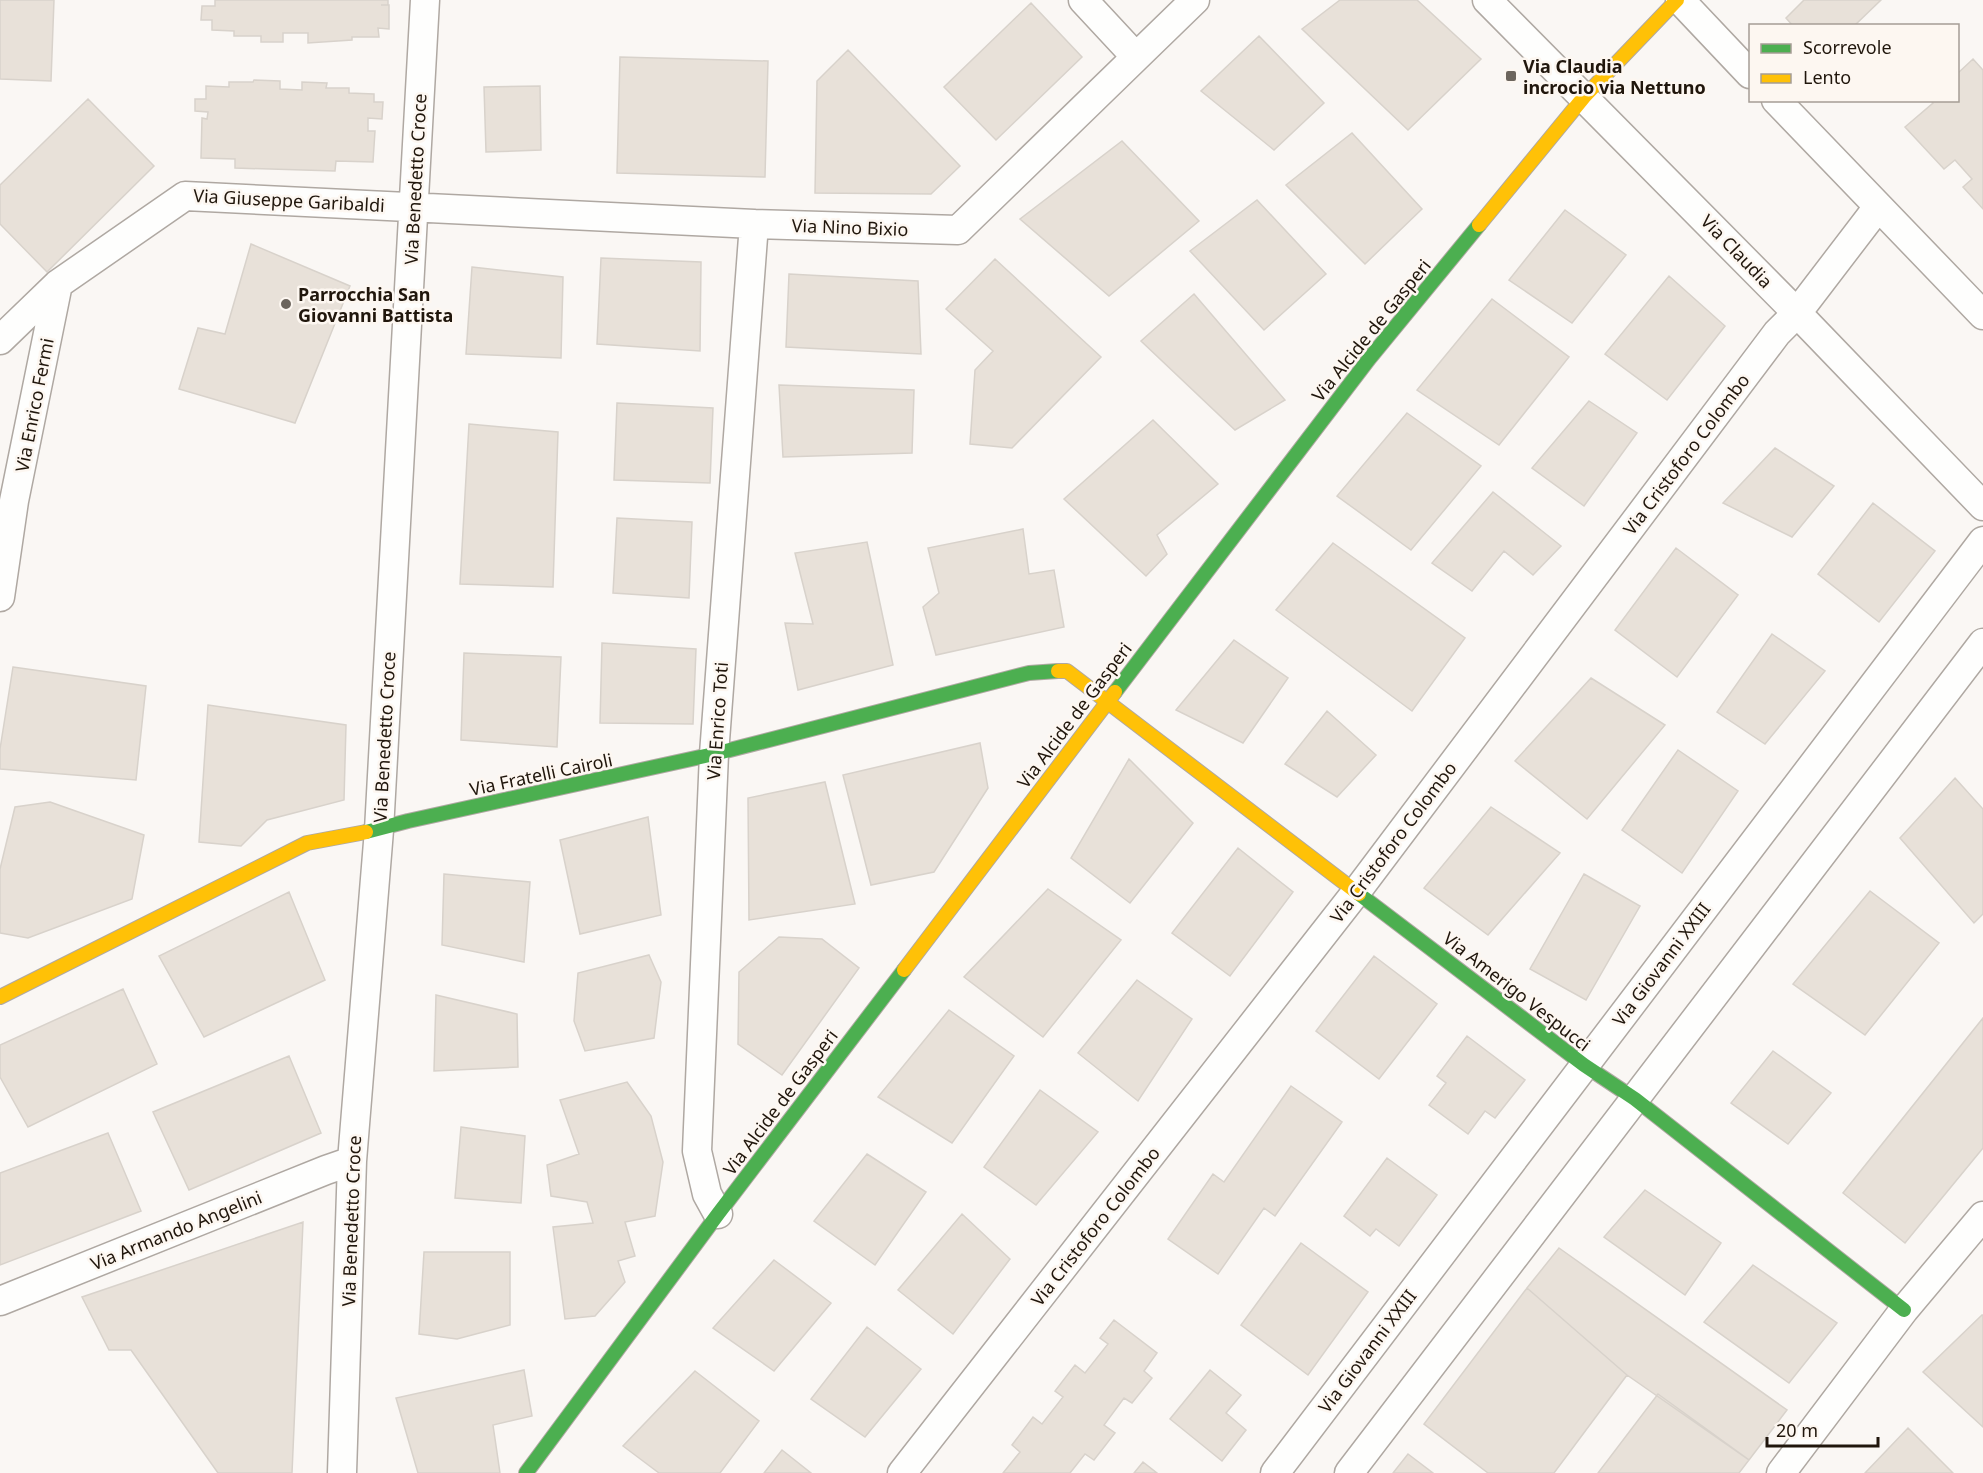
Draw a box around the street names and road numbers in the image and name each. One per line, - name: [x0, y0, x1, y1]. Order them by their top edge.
- street label: Via Benedetto Croce: [399, 93, 431, 265]
- street label: Via Giuseppe Garibaldi: [193, 183, 385, 217]
- street label: Via Claudia: [1696, 209, 1778, 293]
- street label: Via Nino Bixio: [791, 213, 909, 241]
- street label: Via Alcide de Gasperi: [1306, 254, 1436, 406]
- street label: Via Enrico Fermi: [9, 336, 59, 474]
- street label: Via Cristoforo Colombo: [1617, 369, 1755, 539]
- street label: Via Alcide de Gasperi: [1011, 637, 1137, 793]
- street label: Via Benedetto Croce: [368, 651, 400, 823]
- street label: Via Enrico Toti: [701, 661, 733, 781]
- street label: Via Fratelli Cairoli: [467, 747, 615, 801]
- street label: Via Cristoforo Colombo: [1324, 757, 1462, 927]
- street label: Via Giovanni XXIII: [1607, 897, 1715, 1031]
- street label: Via Amerigo Vespucci: [1438, 926, 1596, 1056]
- street label: Via Alcide de Gasperi: [717, 1024, 843, 1180]
- street label: Via Benedetto Croce: [336, 1135, 366, 1307]
- street label: Via Cristoforo Colombo: [1025, 1141, 1165, 1311]
- street label: Via Armando Angelini: [87, 1185, 265, 1275]
- street label: Via Giovanni XXIII: [1313, 1284, 1421, 1418]

